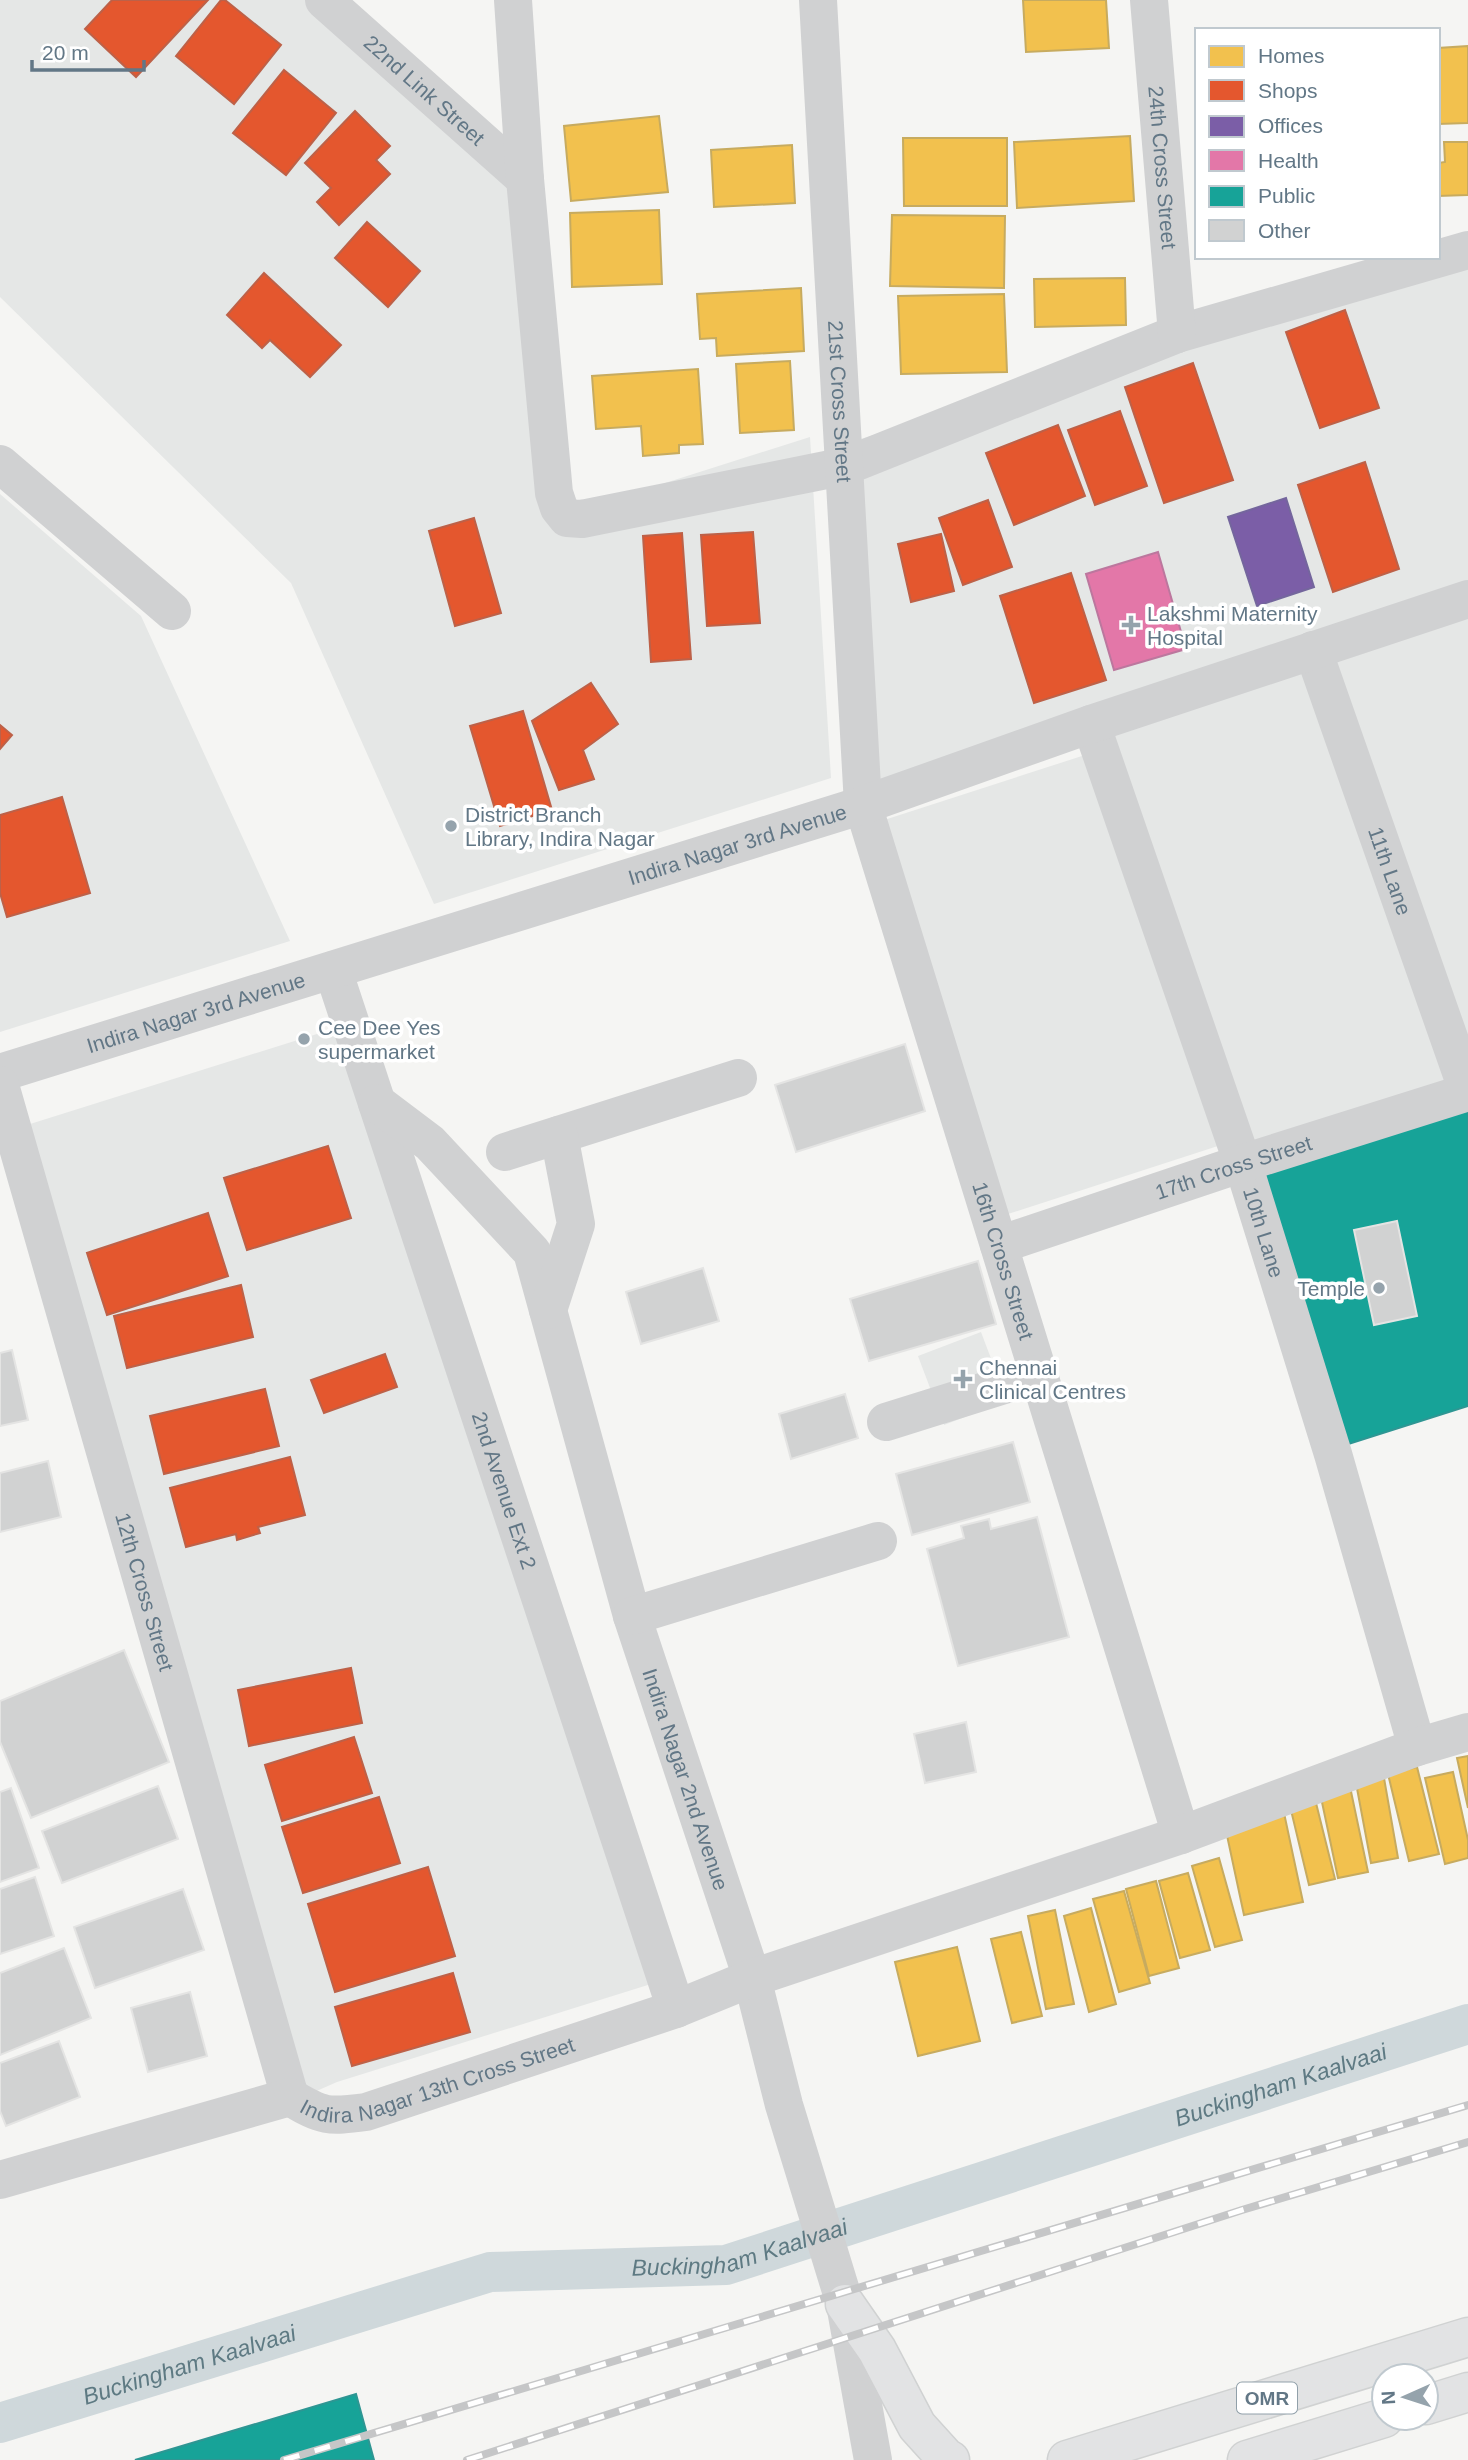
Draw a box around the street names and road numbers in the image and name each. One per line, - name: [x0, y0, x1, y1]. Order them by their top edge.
- street label: 22nd Link Street: [360, 30, 490, 149]
- street label: 24th Cross Street: [1145, 85, 1181, 250]
- street label: 21st Cross Street: [824, 320, 856, 483]
- street label: Indira Nagar 3rd Avenue: [625, 799, 849, 889]
- street label: 11th Lane: [1364, 824, 1416, 918]
- street label: Indira Nagar 3rd Avenue: [84, 967, 308, 1057]
- street label: 17th Cross Street: [1152, 1131, 1315, 1203]
- street label: 16th Cross Street: [969, 1179, 1039, 1342]
- street label: 10th Lane: [1239, 1184, 1289, 1280]
- street label: 2nd Avenue Ext 2: [468, 1409, 541, 1572]
- street label: 12th Cross Street: [112, 1510, 179, 1674]
- street label: Indira Nagar 2nd Avenue: [639, 1665, 734, 1893]
- street label: Indira Nagar 13th Cross Street: [297, 2032, 577, 2126]
- road number: OMR: [1237, 2382, 1297, 2414]

